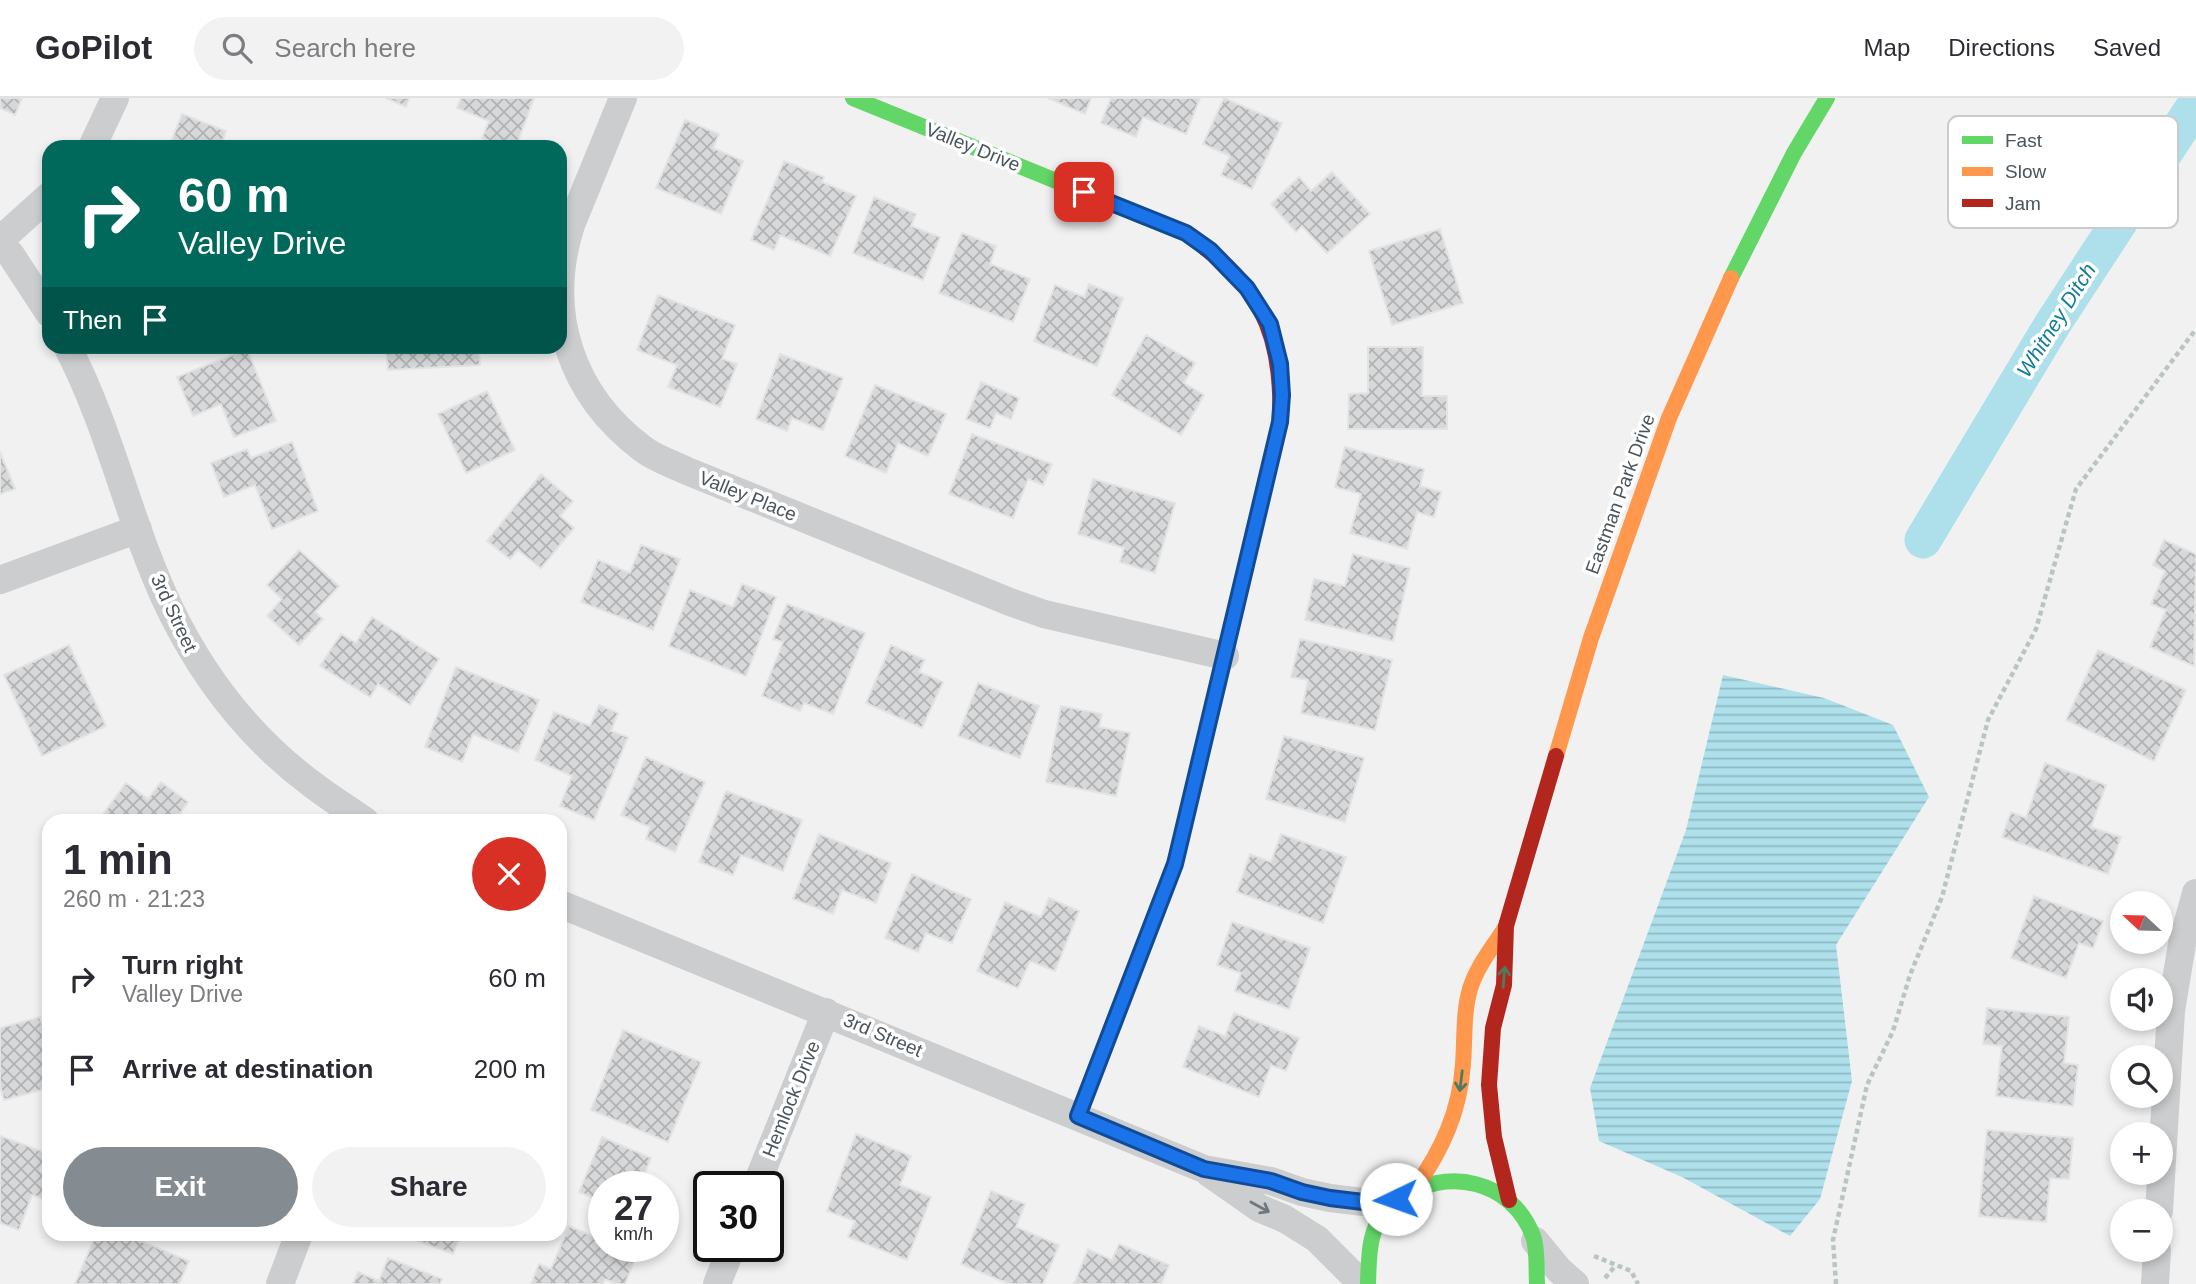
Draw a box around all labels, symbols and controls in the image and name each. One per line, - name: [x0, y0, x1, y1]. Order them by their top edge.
- search box: [194, 17, 684, 80]
- text: GoPilot: [35, 29, 152, 66]
- icon: search: [218, 29, 256, 67]
- text: Search here: [274, 33, 416, 63]
- text: Map: [1864, 34, 1910, 61]
- text: Directions: [1948, 34, 2055, 61]
- text: Saved: [2093, 34, 2161, 61]
- legend: [1948, 116, 2178, 228]
- street label: Valley Drive: [923, 119, 1023, 175]
- text: Fast: [2005, 130, 2043, 151]
- text: Slow: [2005, 161, 2046, 182]
- pin: [1054, 162, 1114, 222]
- icon: right: [63, 168, 154, 259]
- text: 60 m: [178, 168, 290, 222]
- icon: arrive: [1065, 173, 1103, 211]
- text: Jam: [2005, 193, 2041, 214]
- text: Valley Drive: [178, 225, 346, 261]
- water label: Whitney Ditch: [2012, 259, 2100, 381]
- icon: arrive: [136, 301, 174, 339]
- text: Then: [63, 305, 122, 335]
- street label: Eastman Park Drive: [1581, 411, 1659, 577]
- street label: Valley Place: [696, 467, 800, 525]
- street label: 3rd Street: [147, 571, 201, 656]
- text: 1 min: [63, 836, 173, 883]
- button: close: [472, 837, 546, 911]
- text: 260 m · 21:23: [63, 886, 205, 912]
- north arrow: [2110, 891, 2174, 954]
- map controls: [2110, 891, 2173, 1262]
- text: Turn right: [122, 950, 243, 980]
- icon: right: [63, 960, 101, 998]
- text: 60 m: [488, 963, 546, 993]
- one-way arrow: [1498, 967, 1511, 989]
- button: sound: [2110, 968, 2173, 1031]
- text: Valley Drive: [122, 981, 243, 1007]
- street label: 3rd Street: [840, 1009, 926, 1061]
- street label: Hemlock Drive: [758, 1038, 824, 1160]
- button: search: [2110, 1045, 2173, 1108]
- icon: arrive: [63, 1051, 101, 1089]
- text: Arrive at destination: [122, 1054, 373, 1084]
- text: 200 m: [474, 1054, 546, 1084]
- one-way arrow: [1454, 1069, 1467, 1092]
- button: +: [2110, 1122, 2173, 1185]
- button: Exit: [63, 1147, 298, 1227]
- button: Share: [312, 1147, 546, 1227]
- position arrow: [1359, 1162, 1433, 1236]
- speed limit sign: 30: [693, 1171, 784, 1262]
- text: 27: [614, 1188, 653, 1227]
- button: −: [2110, 1199, 2173, 1262]
- one-way arrow: [1249, 1201, 1270, 1215]
- text: km/h: [614, 1224, 653, 1244]

